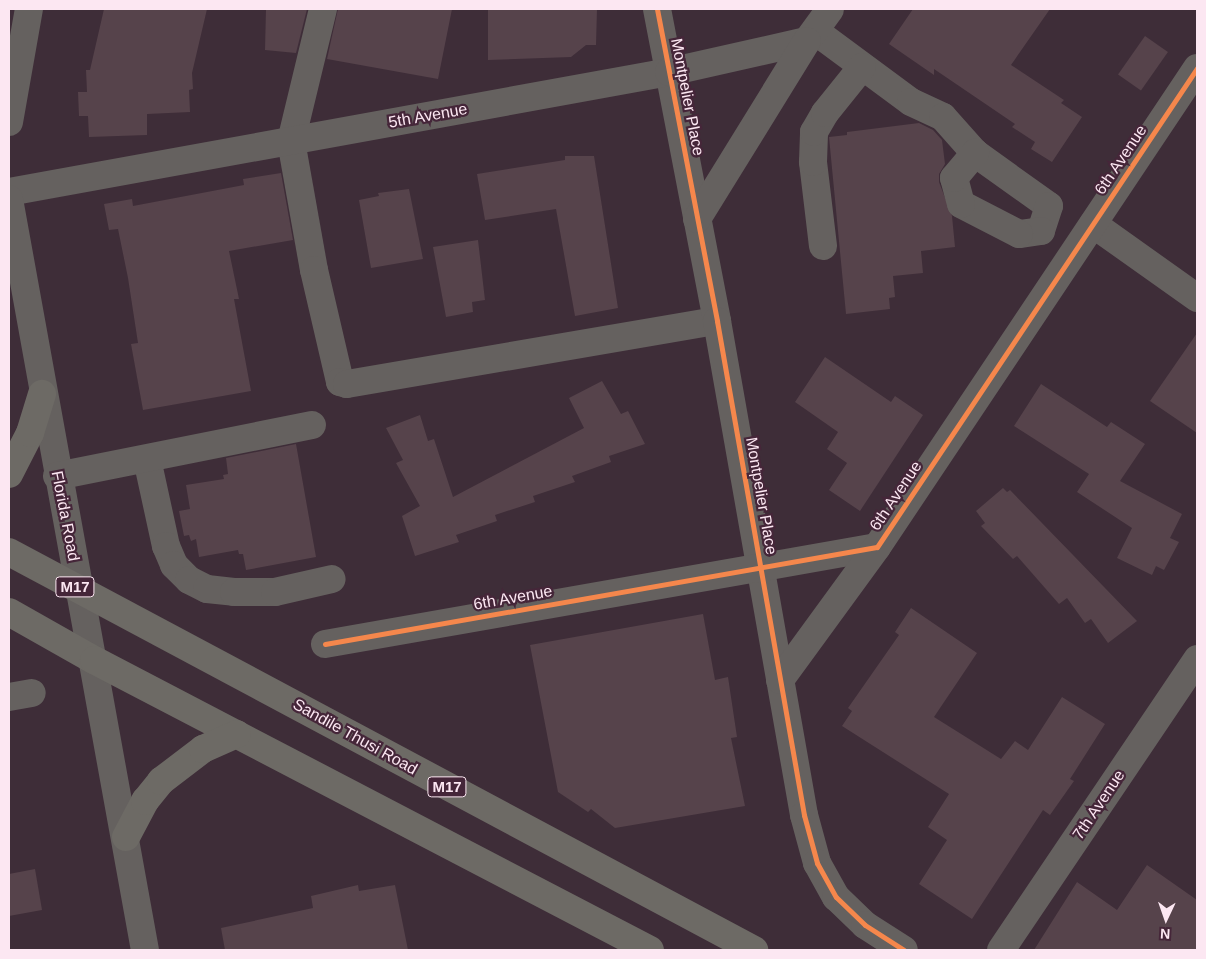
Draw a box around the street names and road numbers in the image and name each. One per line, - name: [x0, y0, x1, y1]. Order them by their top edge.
- street label: Montpelier Place: [666, 37, 708, 157]
- street label: 5th Avenue: [387, 100, 469, 132]
- street label: 6th Avenue: [1090, 121, 1152, 199]
- street label: Montpelier Place: [741, 436, 781, 556]
- street label: 6th Avenue: [865, 457, 927, 535]
- street label: Florida Road: [47, 469, 83, 563]
- road number: M17: [55, 574, 95, 600]
- street label: 6th Avenue: [472, 582, 554, 614]
- street label: Sandile Thusi Road: [289, 695, 421, 779]
- street label: 7th Avenue: [1068, 766, 1130, 844]
- road number: M17: [427, 774, 467, 800]

